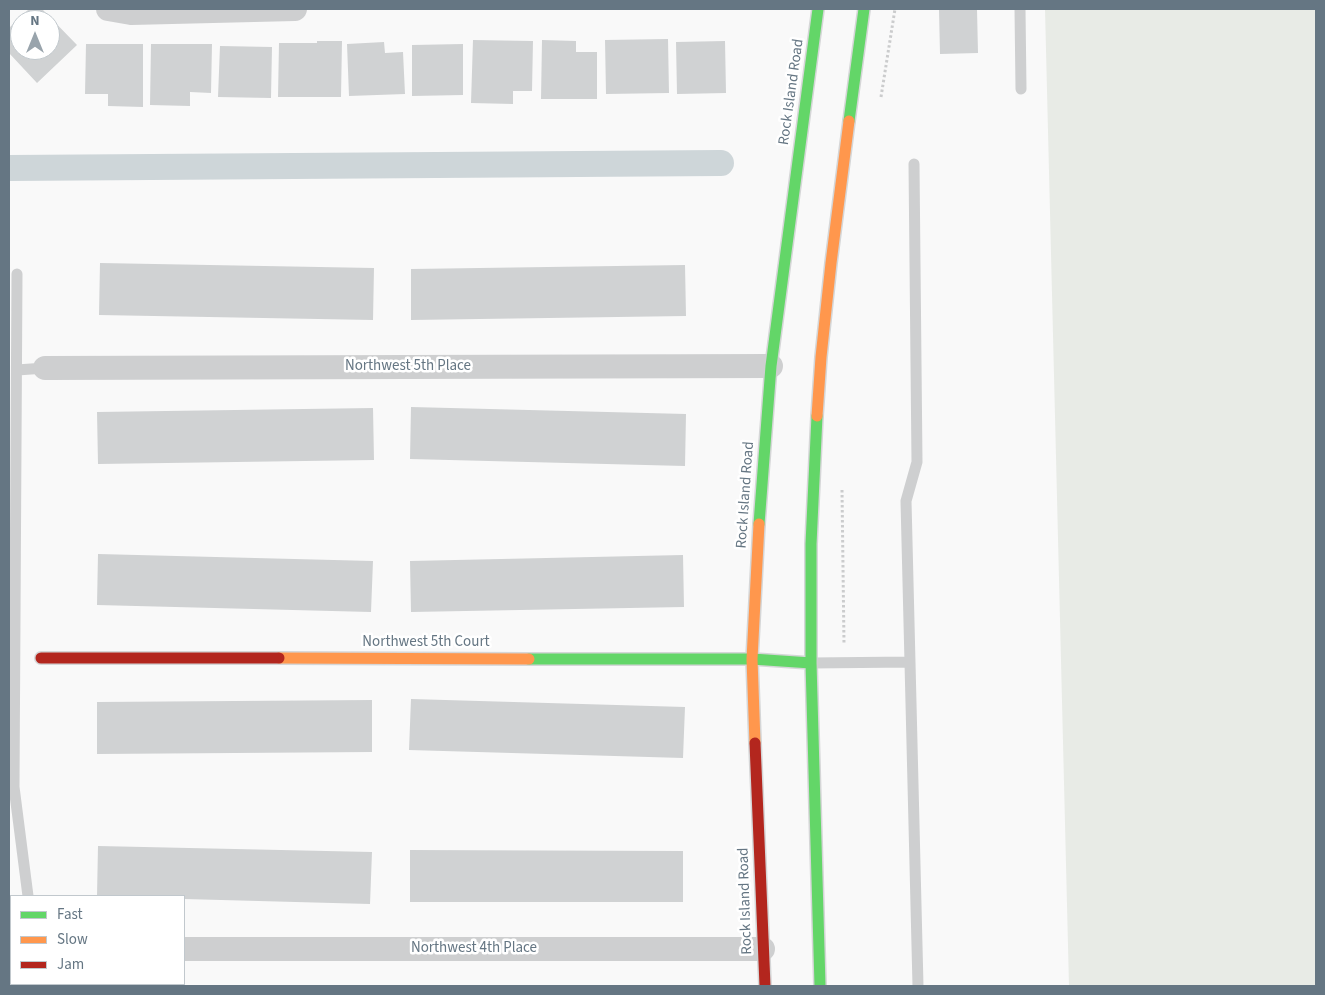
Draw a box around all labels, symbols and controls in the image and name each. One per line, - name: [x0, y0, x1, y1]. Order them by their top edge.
- north arrow: [10, 10, 60, 60]
- text: N: [30, 11, 40, 31]
- street label: Rock Island Road: [776, 38, 808, 146]
- street label: Northwest 5th Place: [345, 358, 471, 376]
- street label: Rock Island Road: [733, 441, 759, 549]
- street label: Northwest 5th Court: [362, 634, 490, 652]
- street label: Rock Island Road: [735, 847, 757, 955]
- legend: [10, 895, 185, 985]
- text: Fast: [57, 904, 83, 925]
- text: Slow: [57, 929, 88, 950]
- street label: Northwest 4th Place: [411, 940, 537, 958]
- text: Jam: [57, 954, 84, 975]

